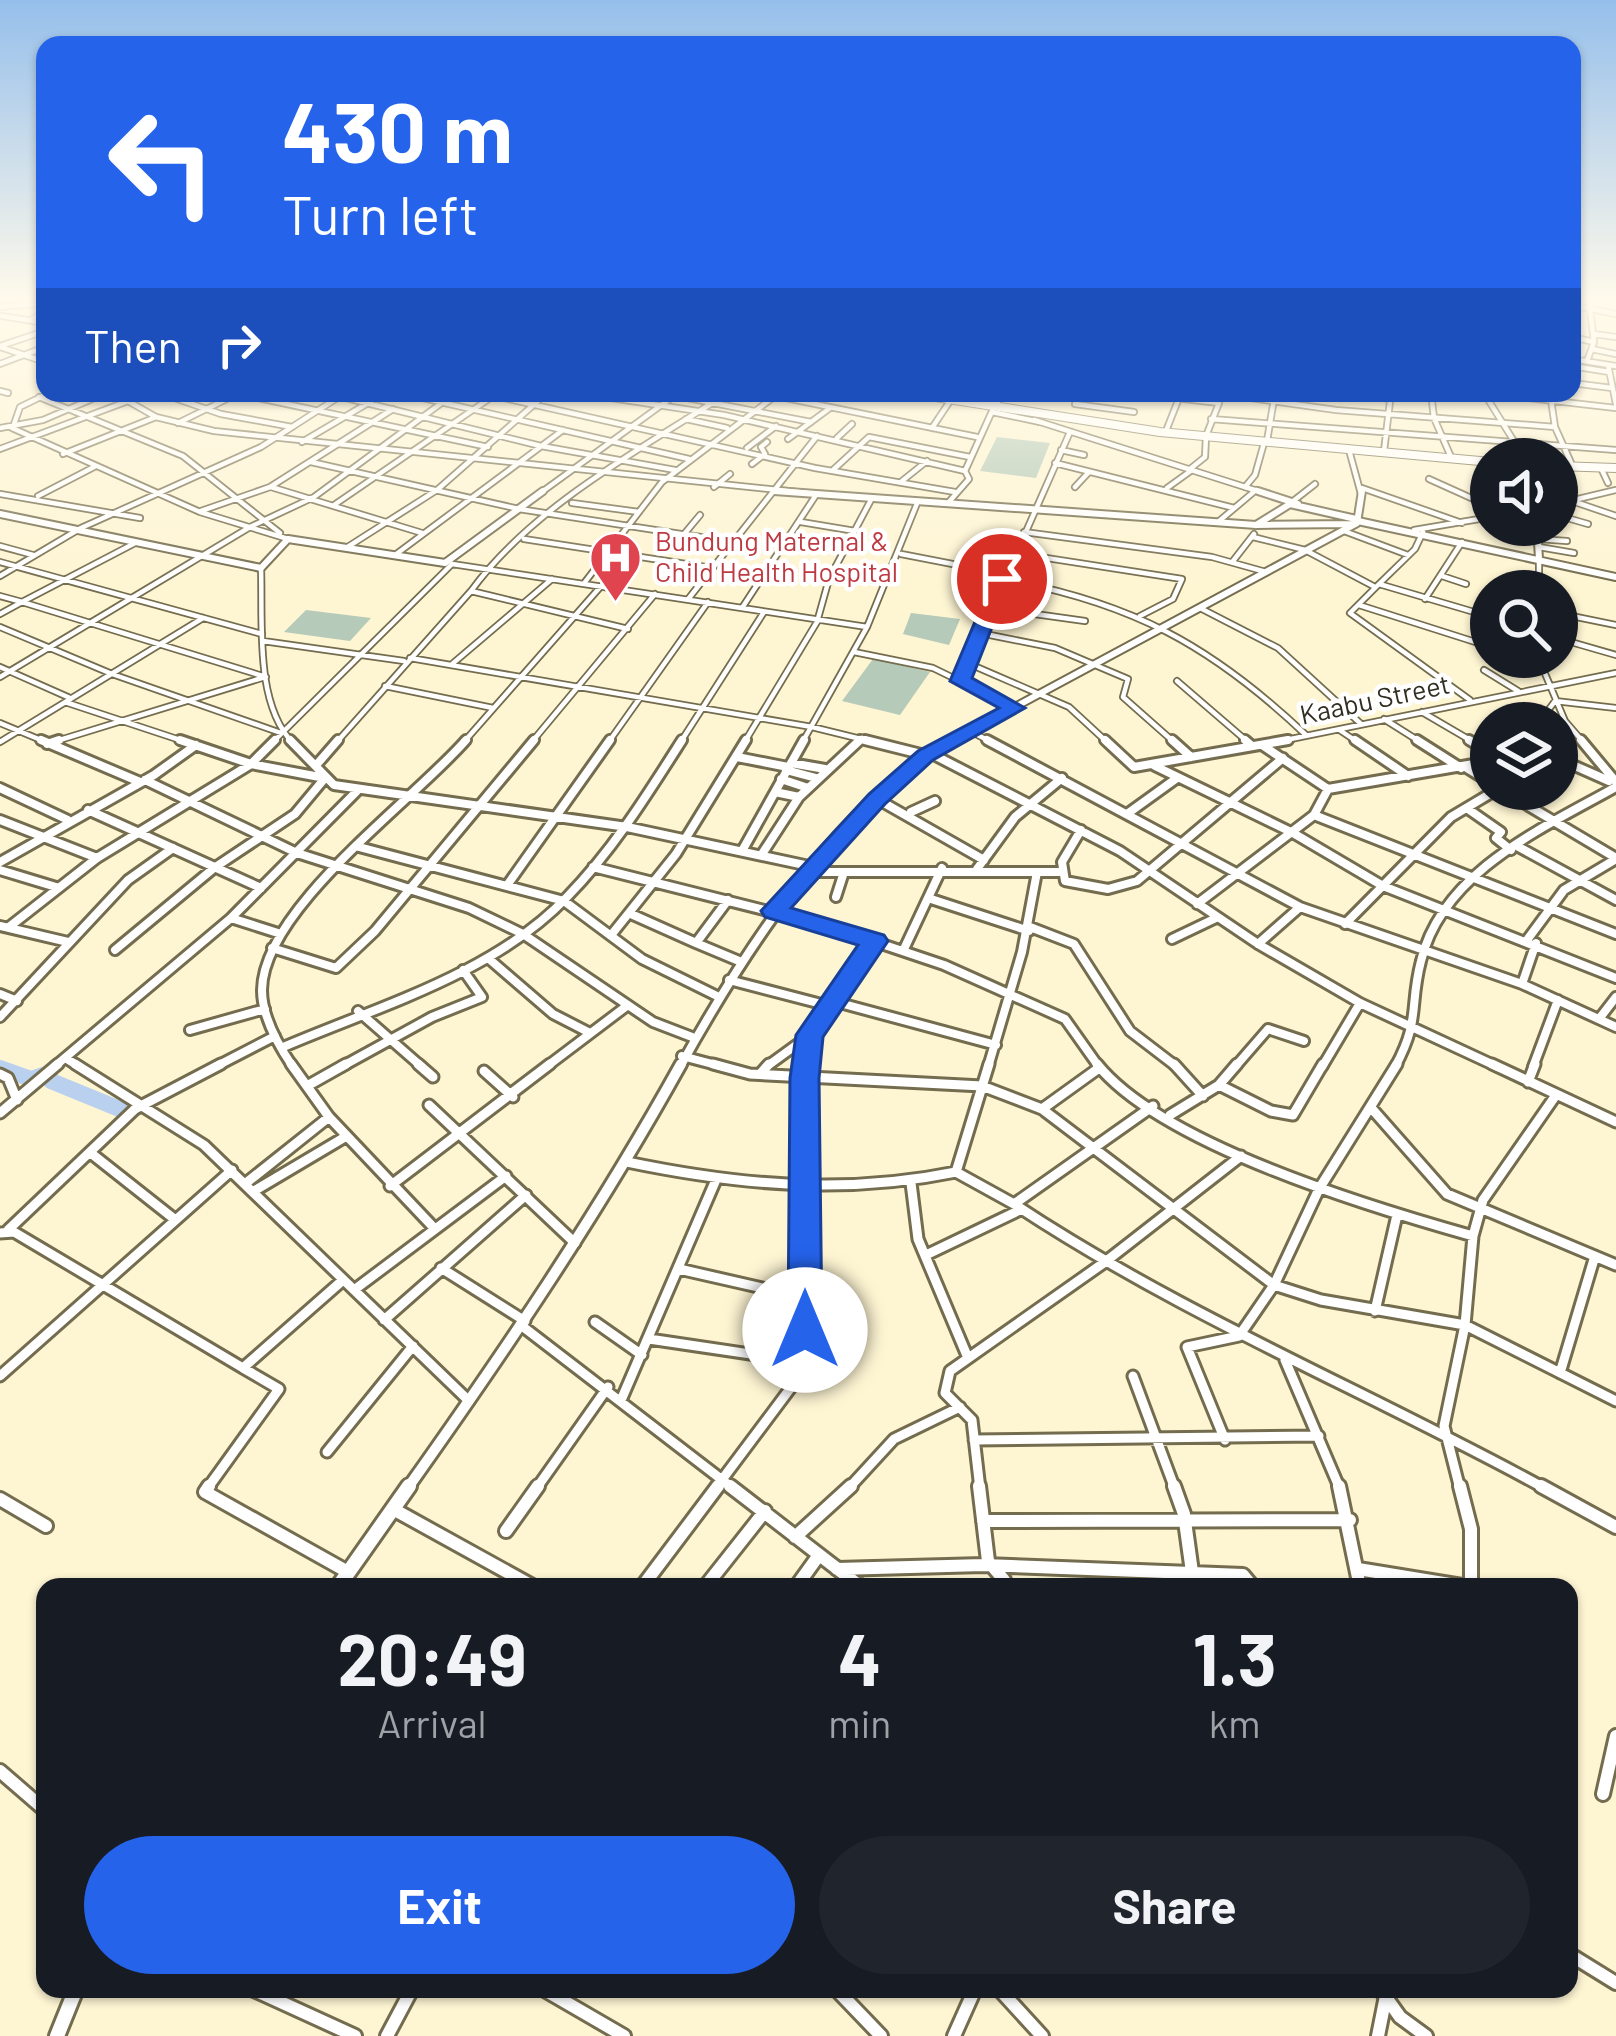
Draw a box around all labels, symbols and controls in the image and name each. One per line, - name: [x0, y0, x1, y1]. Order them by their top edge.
- text: 430 m: [282, 79, 513, 180]
- icon: left: [84, 84, 240, 240]
- text: Turn left: [282, 181, 479, 246]
- icon: right: [206, 312, 272, 378]
- text: Then: [84, 318, 182, 372]
- map controls: [1470, 438, 1578, 810]
- button: sound: [1470, 438, 1578, 546]
- place label: Bundung Maternal & Child Health Hospital: [655, 524, 898, 587]
- pin: [951, 528, 1053, 630]
- hospital icon: Bundung Maternal & Child Health Hospital: [588, 530, 644, 604]
- icon: arrive: [969, 546, 1035, 612]
- button: search: [1470, 570, 1578, 678]
- street label: Kaabu Street: [1297, 667, 1452, 730]
- button: layers: [1470, 702, 1578, 810]
- position arrow: [742, 1267, 868, 1393]
- text: 20:49: [337, 1614, 527, 1700]
- text: 4: [838, 1614, 882, 1700]
- text: 1.3: [1193, 1614, 1277, 1700]
- text: Arrival: [378, 1699, 487, 1746]
- text: min: [828, 1699, 891, 1746]
- text: km: [1209, 1699, 1261, 1746]
- button: Exit: [84, 1836, 795, 1974]
- button: Share: [819, 1836, 1530, 1974]

